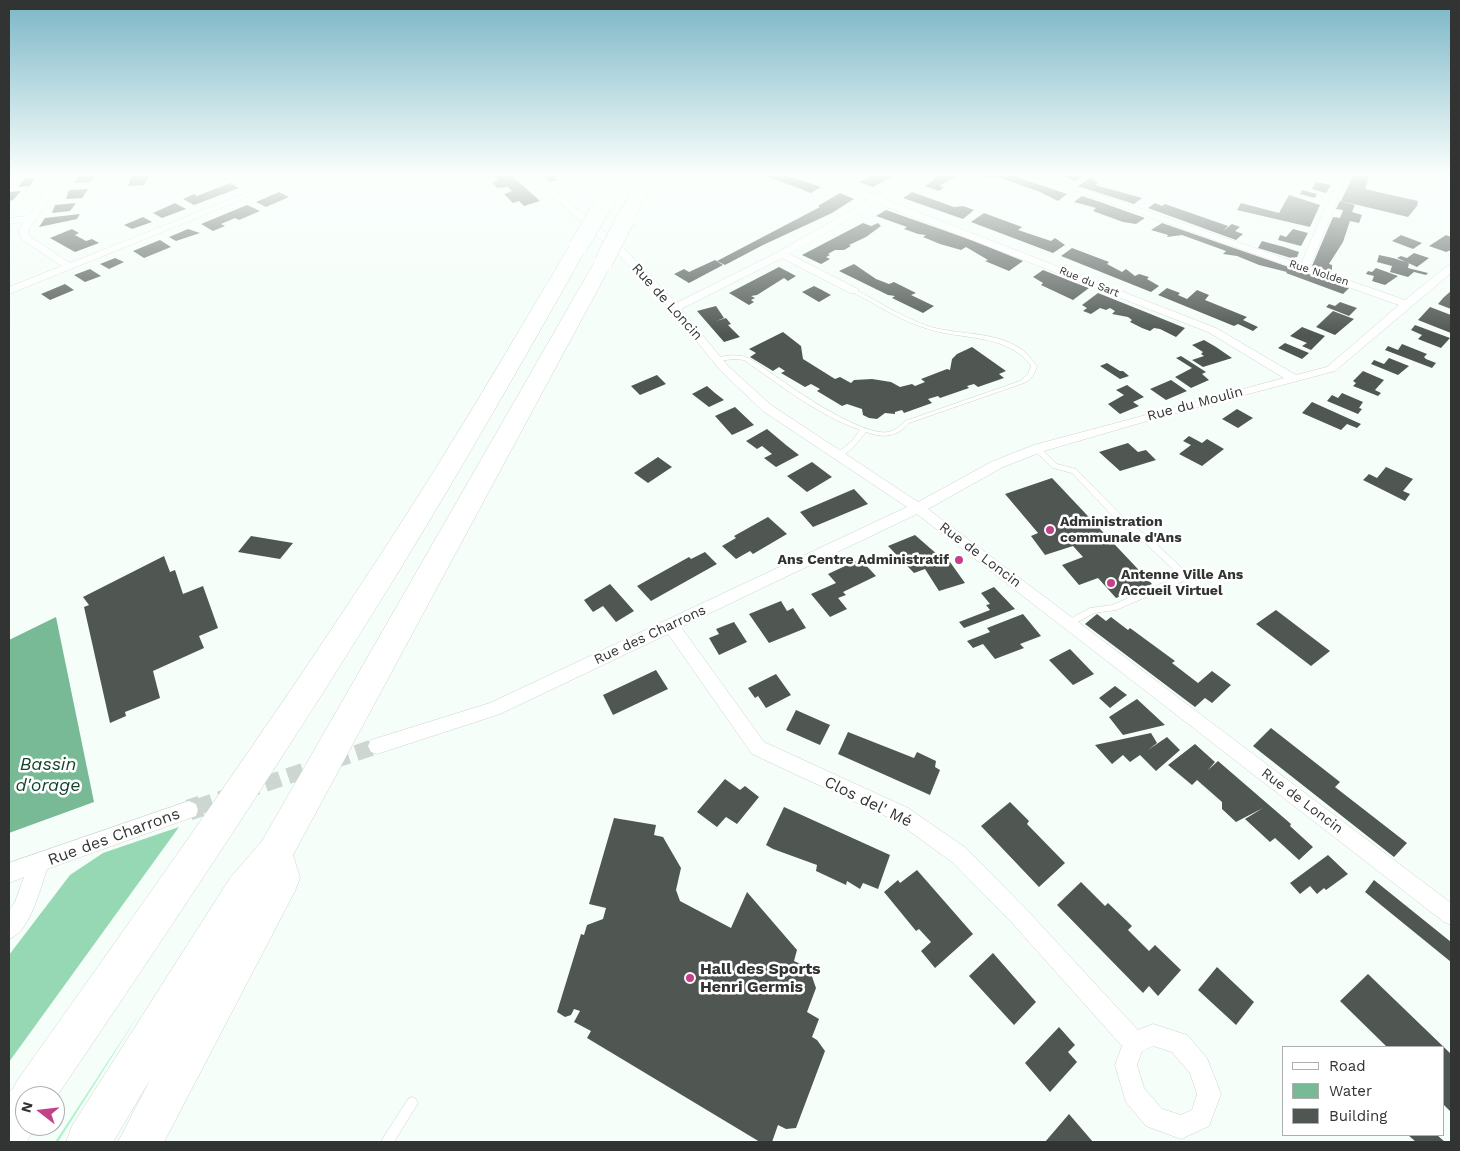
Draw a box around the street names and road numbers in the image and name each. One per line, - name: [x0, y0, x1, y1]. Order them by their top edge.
- street label: Rue Nolden: [1287, 257, 1351, 289]
- street label: Rue de Loncin: [628, 260, 706, 344]
- street label: Rue du Sart: [1057, 264, 1121, 300]
- street label: Rue du Moulin: [1145, 383, 1245, 425]
- street label: Rue de Loncin: [936, 519, 1024, 591]
- street label: Rue des Charrons: [591, 602, 709, 668]
- street label: Rue de Loncin: [1258, 765, 1346, 837]
- street label: Clos del' Mé: [821, 773, 915, 831]
- street label: Rue des Charrons: [45, 804, 183, 870]

